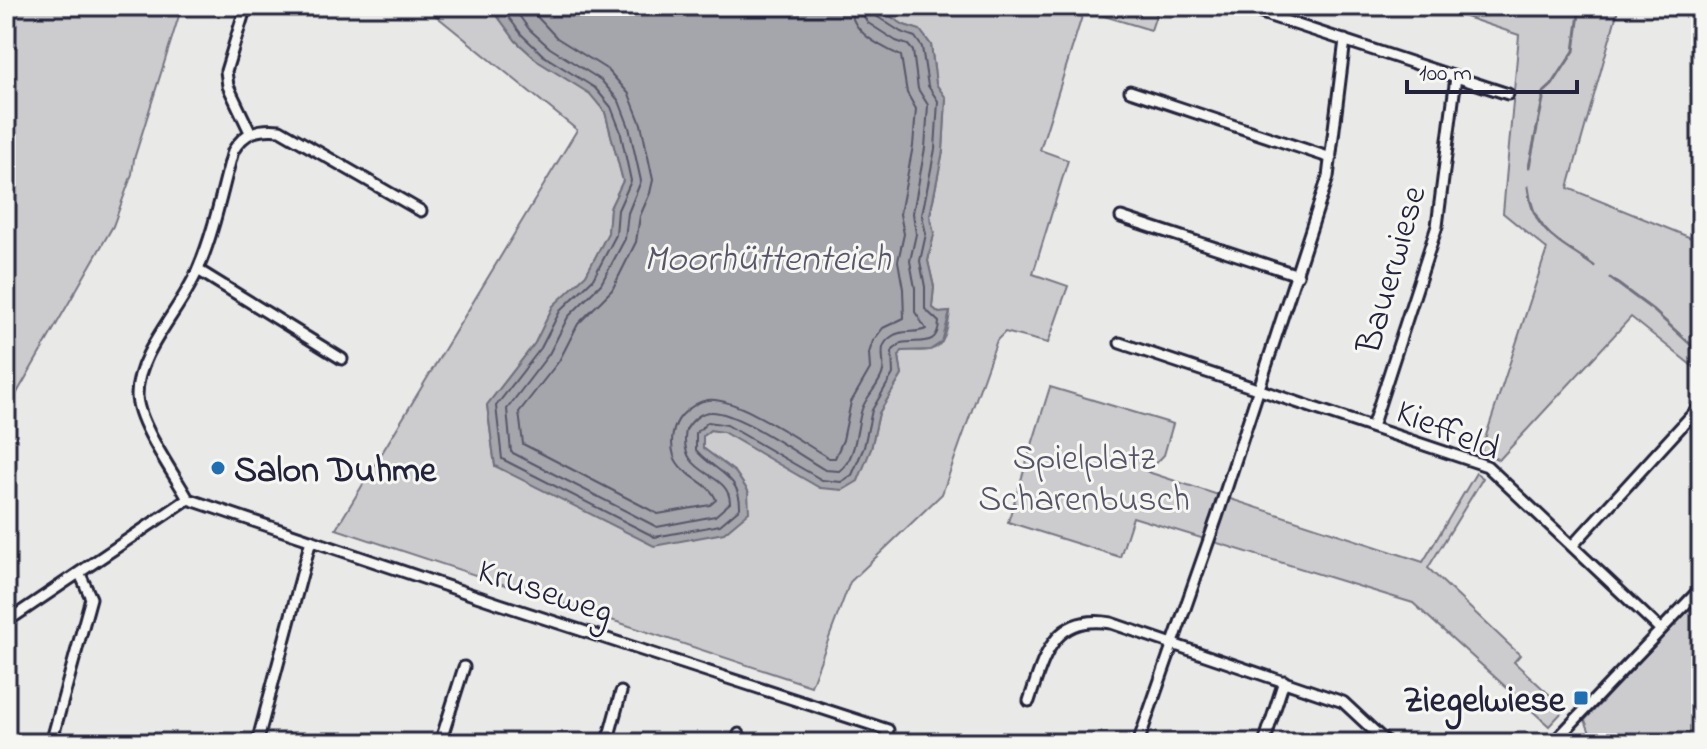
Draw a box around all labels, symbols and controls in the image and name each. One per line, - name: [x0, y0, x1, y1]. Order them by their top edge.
- scale bar: [1407, 44, 1577, 94]
- text: 100 m: [1419, 57, 1472, 92]
- street label: Bauerwiese: [1344, 179, 1443, 361]
- water label: Moorhüttenteich: [644, 233, 891, 289]
- street label: Kieffeld: [1387, 387, 1507, 477]
- park label: Spielplatz Scharenbusch: [978, 434, 1190, 528]
- place label: Salon Duhme: [234, 446, 437, 499]
- marker: Salon Duhme: [209, 459, 227, 477]
- street label: Kruseweg: [470, 547, 619, 640]
- place label: Ziegelwiese: [1403, 676, 1566, 730]
- marker: Ziegelwiese: [1572, 689, 1590, 707]

